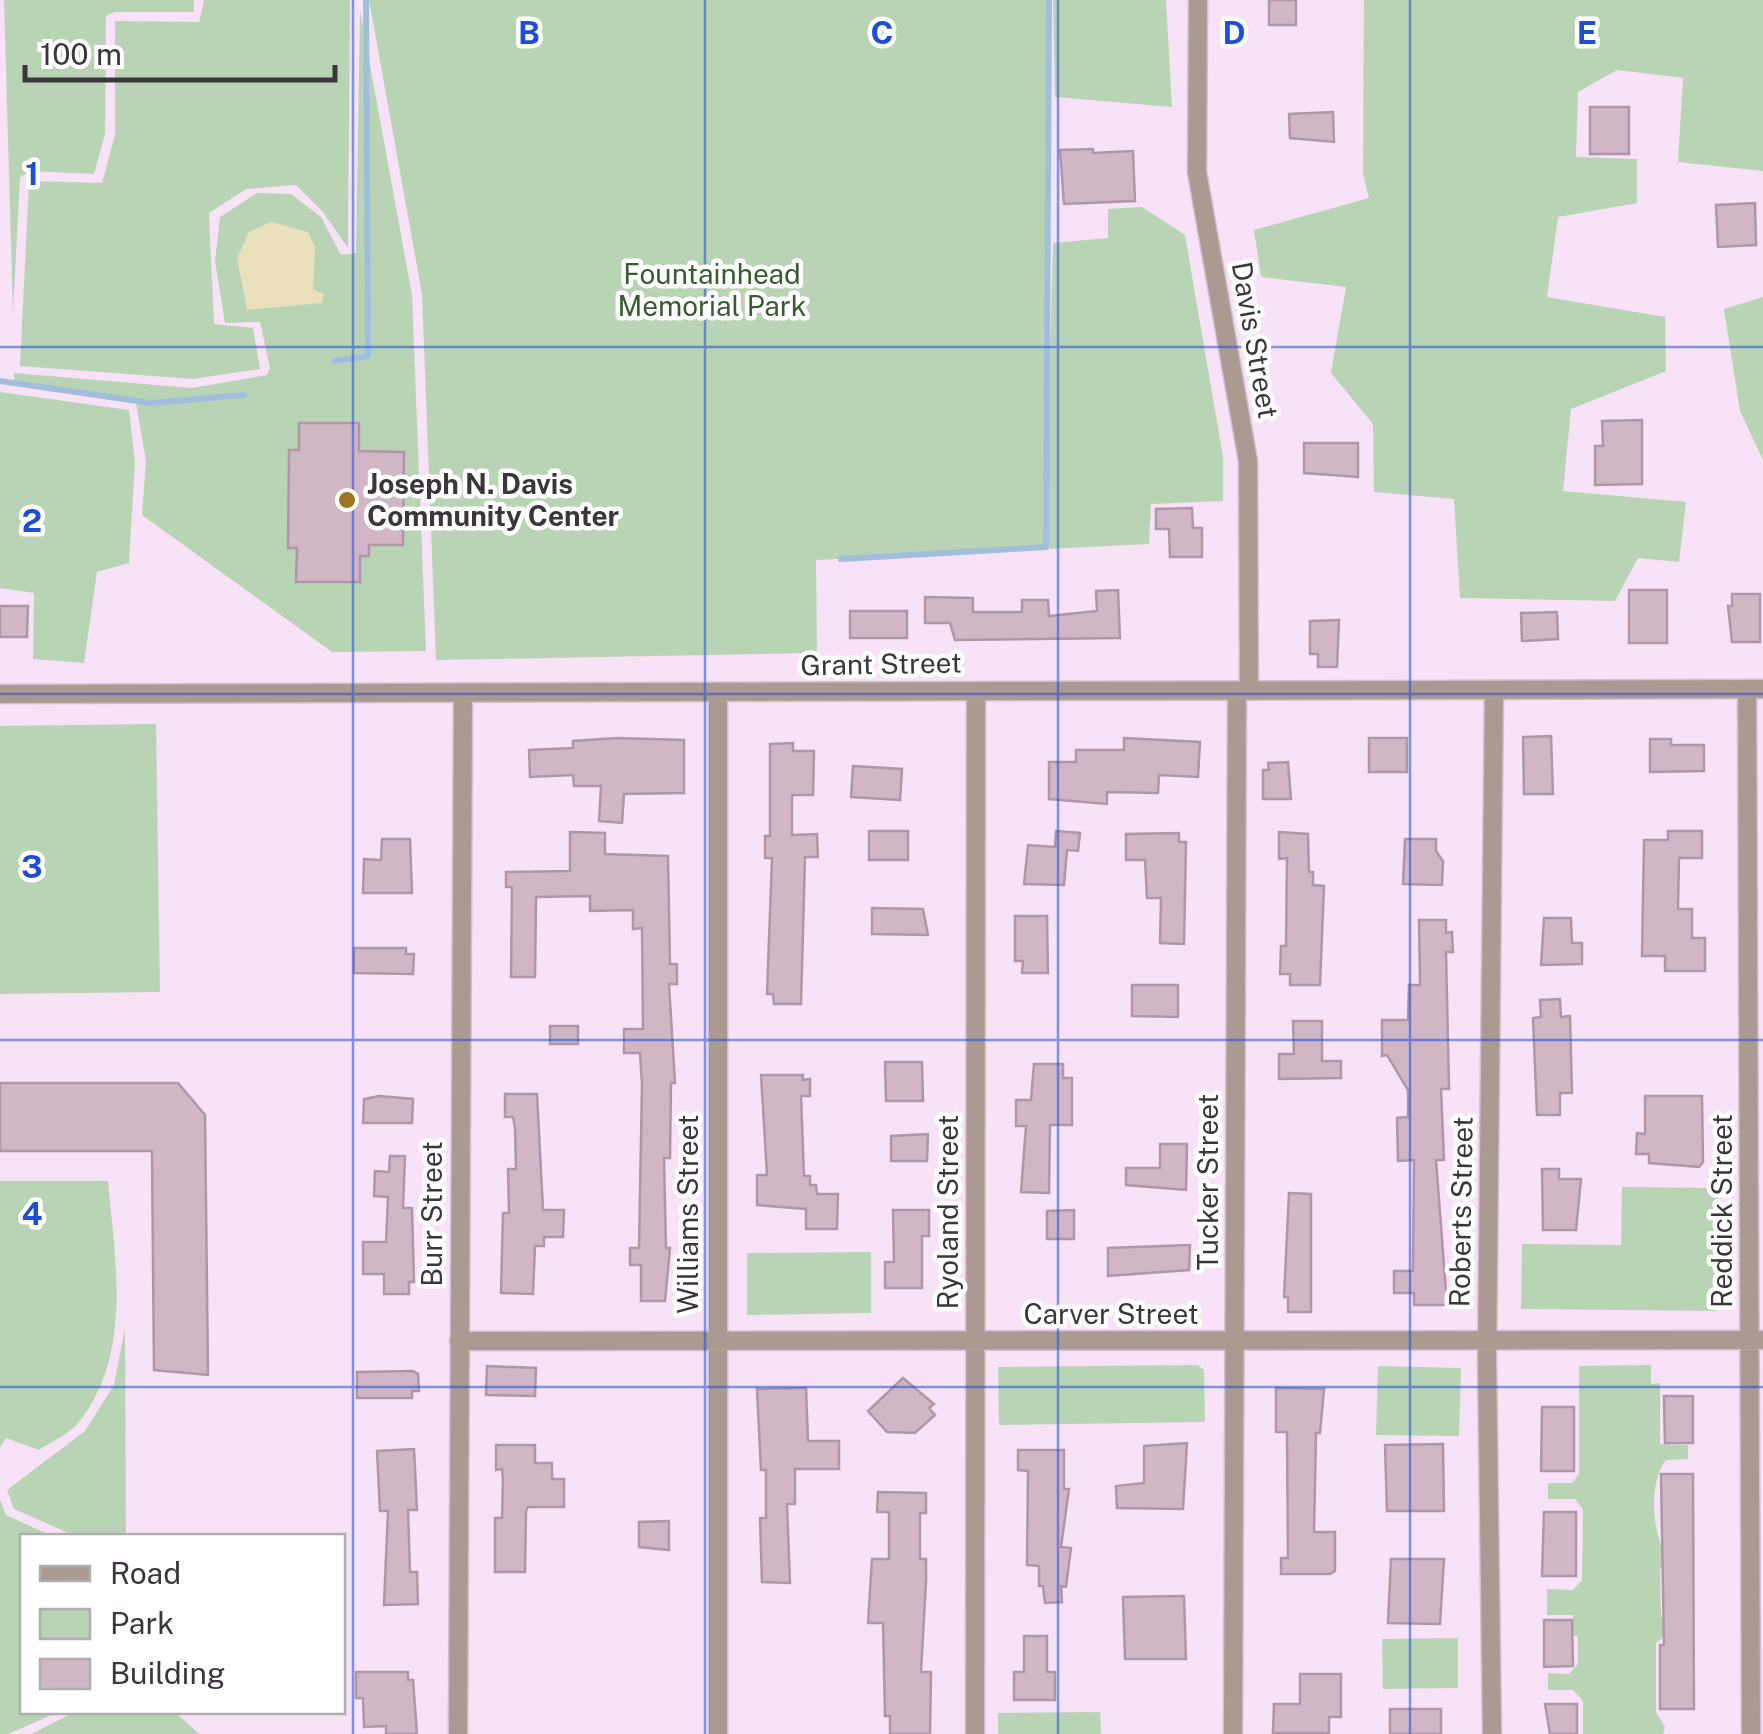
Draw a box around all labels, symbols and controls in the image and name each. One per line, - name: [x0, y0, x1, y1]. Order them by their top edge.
- text: B: [518, 14, 540, 51]
- text: C: [871, 14, 893, 51]
- text: D: [1222, 14, 1246, 51]
- text: E: [1577, 14, 1597, 51]
- scale bar: [25, 20, 335, 82]
- text: 100 m: [40, 36, 122, 72]
- text: 1: [25, 155, 39, 192]
- park label: Fountainhead Memorial Park: [618, 257, 806, 322]
- street label: Davis Street: [1226, 259, 1285, 421]
- place label: Joseph N. Davis Community Center: [367, 467, 619, 532]
- marker: Joseph N. Davis Community Center: [336, 489, 358, 511]
- text: 2: [22, 502, 42, 539]
- street label: Grant Street: [800, 646, 962, 681]
- text: 3: [21, 848, 43, 885]
- street label: Tucker Street: [1191, 1094, 1224, 1270]
- street label: Williams Street: [671, 1114, 704, 1314]
- street label: Reddick Street: [1705, 1114, 1738, 1308]
- street label: Ryoland Street: [931, 1115, 964, 1309]
- street label: Roberts Street: [1442, 1116, 1479, 1308]
- street label: Burr Street: [415, 1141, 448, 1287]
- text: 4: [22, 1195, 43, 1232]
- street label: Carver Street: [1023, 1297, 1199, 1330]
- legend: [20, 1534, 345, 1714]
- text: Road: [110, 1555, 181, 1591]
- text: Park: [110, 1605, 174, 1641]
- text: Building: [110, 1655, 225, 1691]

